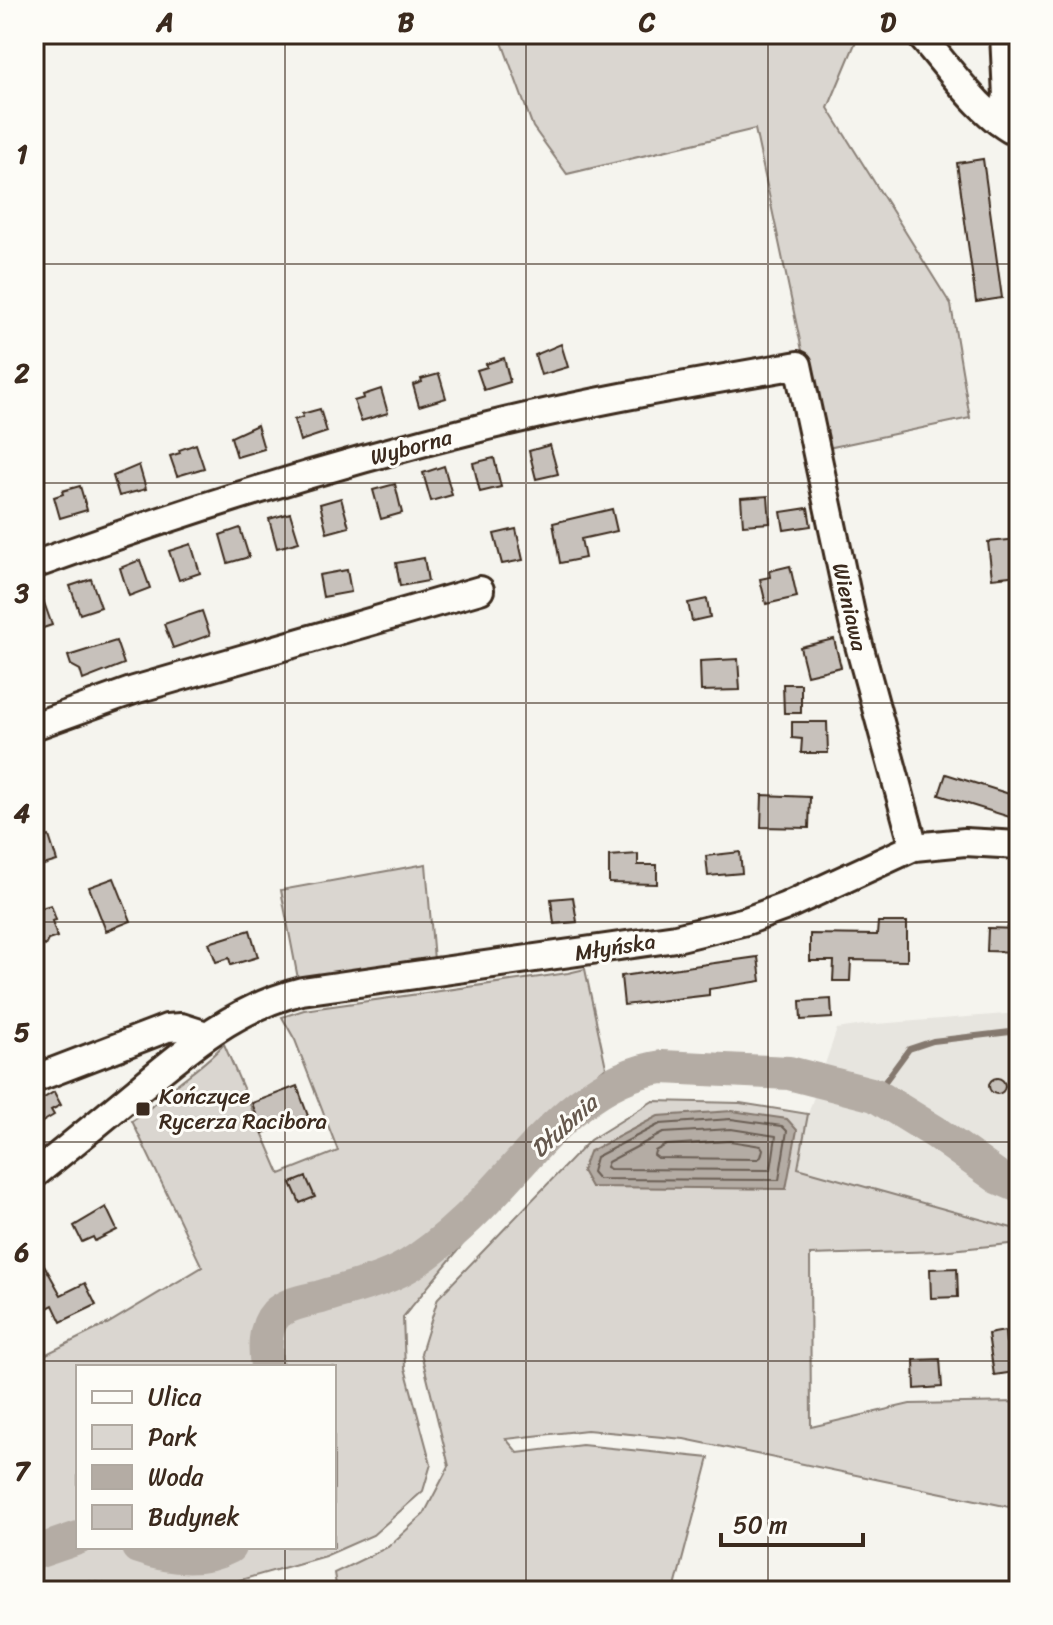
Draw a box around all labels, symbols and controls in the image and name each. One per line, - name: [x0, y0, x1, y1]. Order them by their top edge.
- text: A: [155, 0, 174, 45]
- text: B: [398, 0, 415, 45]
- text: C: [638, 0, 656, 45]
- text: D: [880, 0, 896, 45]
- text: 1: [16, 131, 28, 177]
- text: 2: [13, 350, 30, 396]
- street label: Wyborna: [366, 417, 457, 477]
- street label: Wieniawa: [821, 559, 879, 656]
- text: 3: [14, 570, 30, 616]
- text: 4: [14, 790, 30, 836]
- street label: Młyńska: [572, 921, 658, 973]
- text: 5: [14, 1009, 30, 1055]
- place label: Kończyce Rycerza Racibora: [159, 1077, 327, 1141]
- water label: Dłubnia: [520, 1082, 609, 1168]
- marker: Kończyce Rycerza Racibora: [134, 1100, 152, 1118]
- text: 6: [14, 1229, 30, 1275]
- legend: [76, 1365, 336, 1549]
- text: Ulica: [148, 1376, 202, 1418]
- text: Park: [148, 1416, 197, 1458]
- text: 7: [15, 1448, 32, 1494]
- text: Woda: [148, 1456, 204, 1498]
- text: Budynek: [148, 1496, 239, 1538]
- scale bar: [721, 1497, 863, 1547]
- text: 50 m: [733, 1504, 788, 1546]

